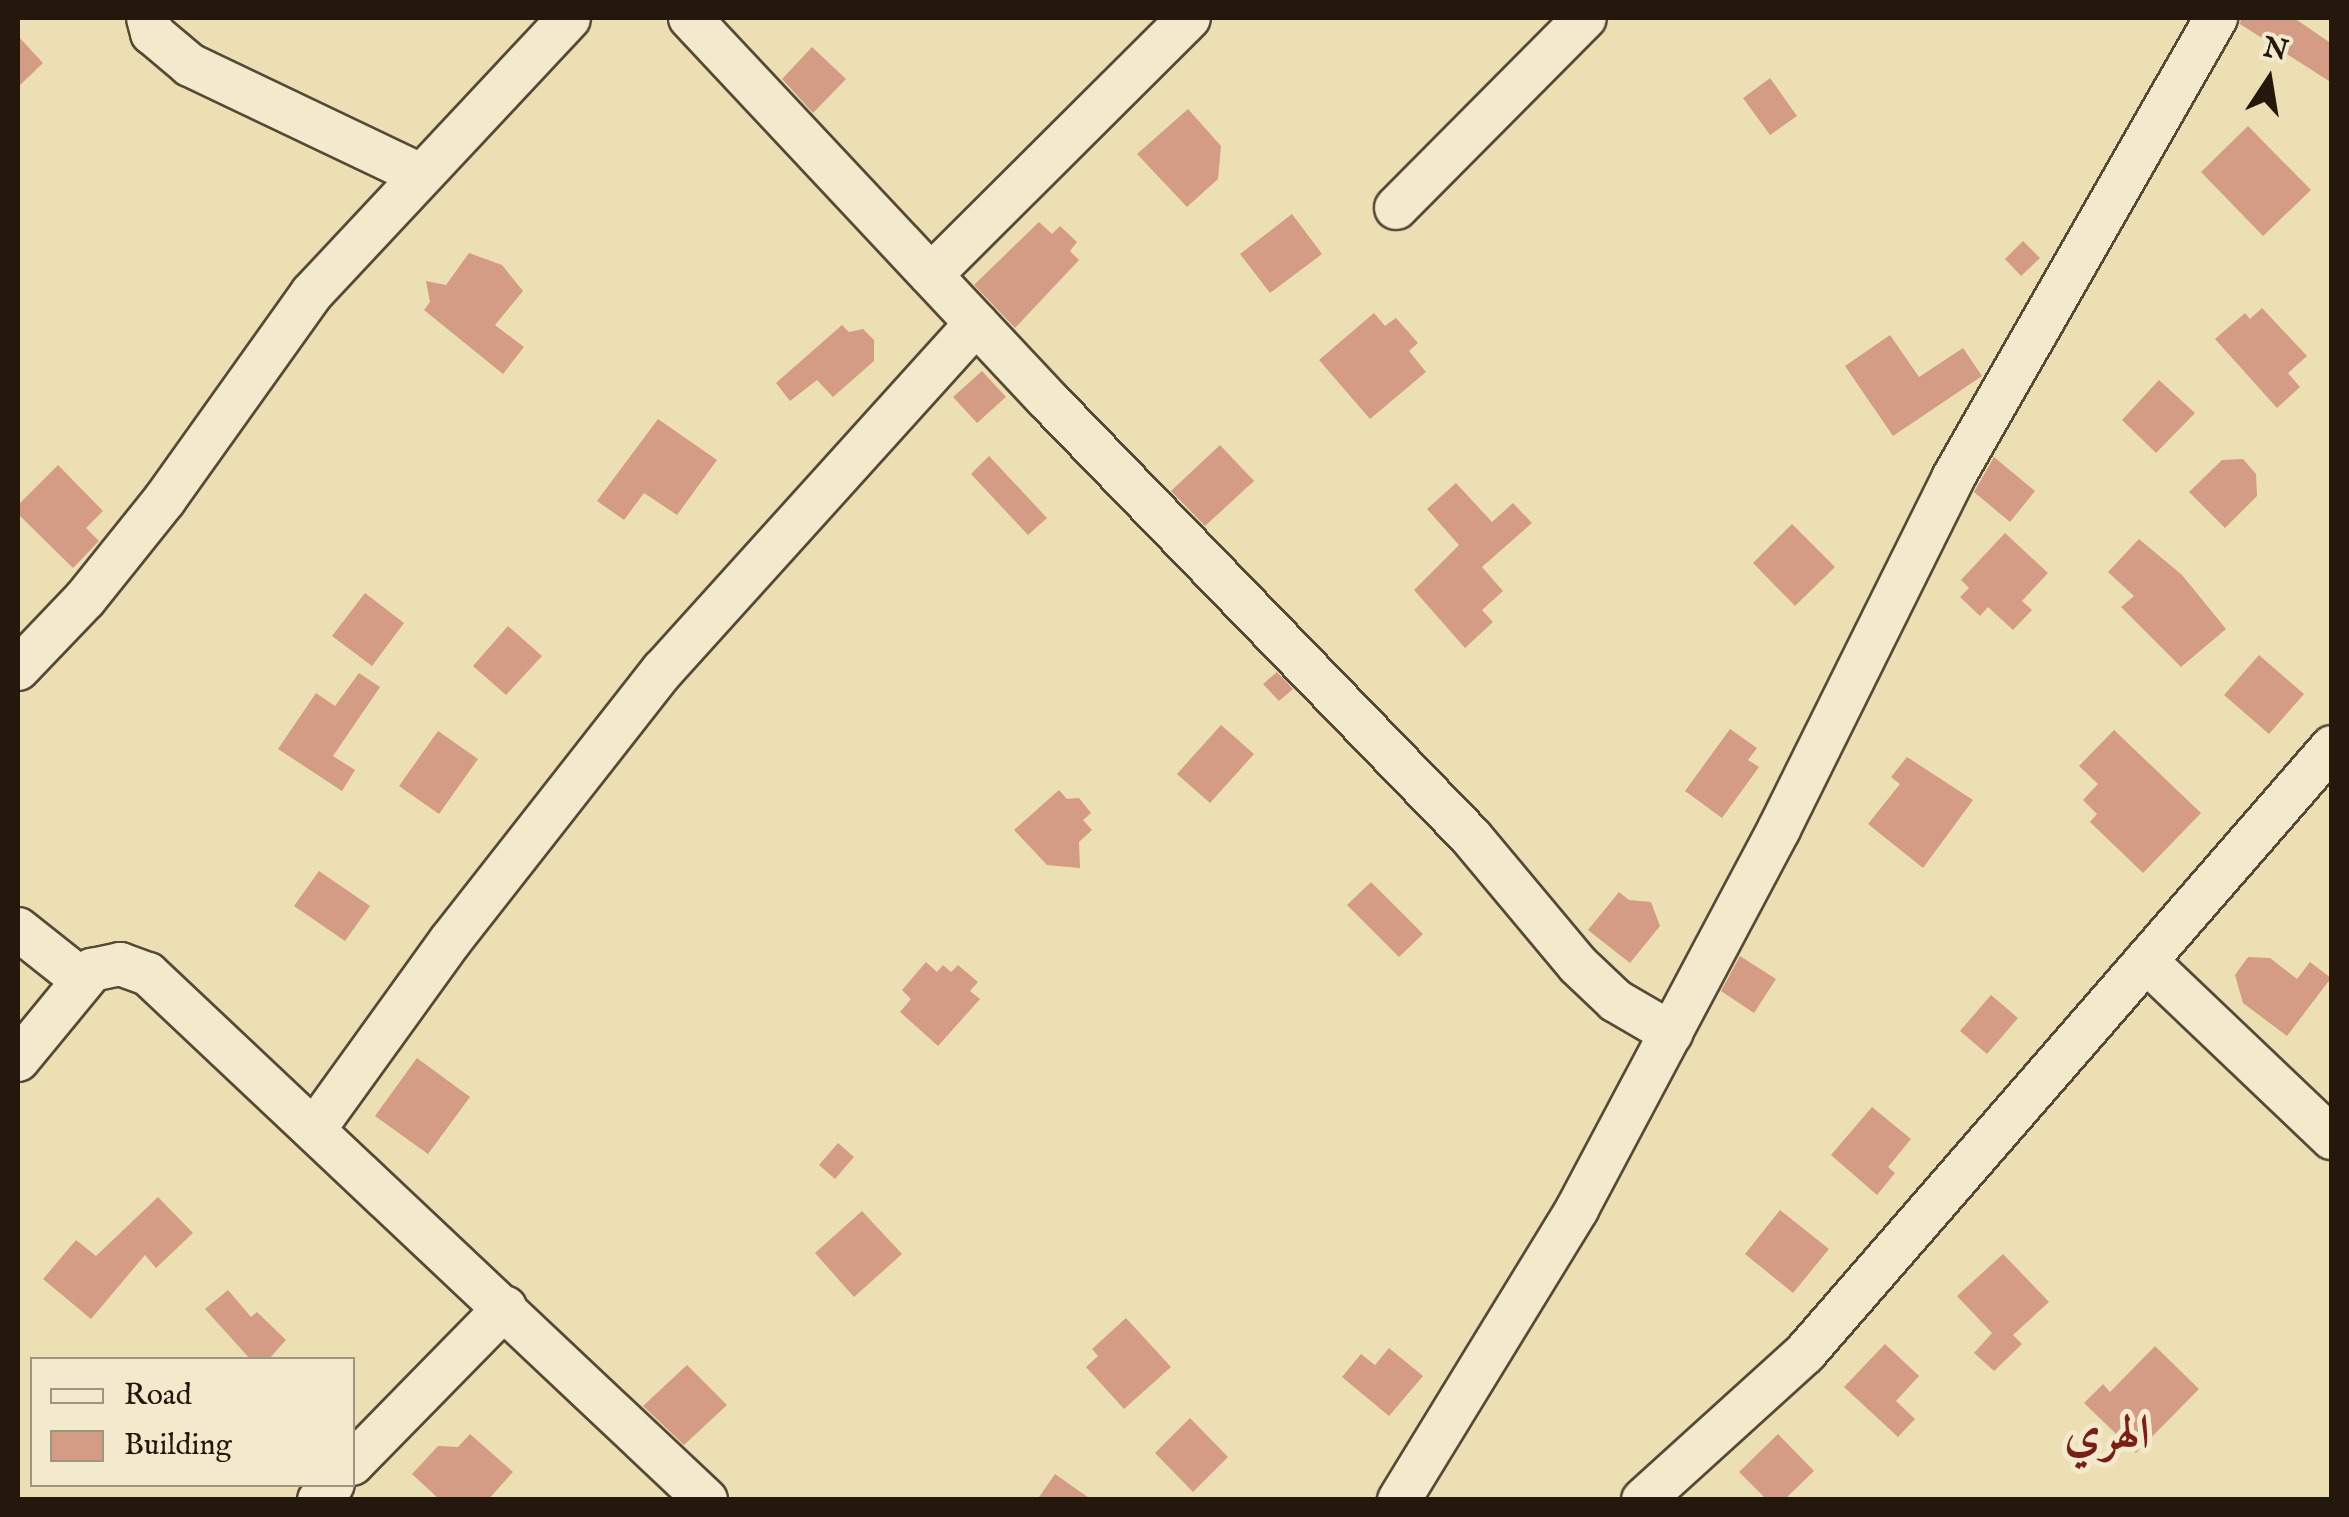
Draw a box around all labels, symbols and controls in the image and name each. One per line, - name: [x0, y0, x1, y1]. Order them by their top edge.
- north arrow: [2219, 30, 2319, 130]
- text: N: [2260, 31, 2291, 70]
- legend: [30, 1357, 355, 1487]
- text: Road: [124, 1377, 192, 1415]
- district label: الهري: [2064, 1407, 2150, 1465]
- text: Building: [124, 1427, 232, 1465]

